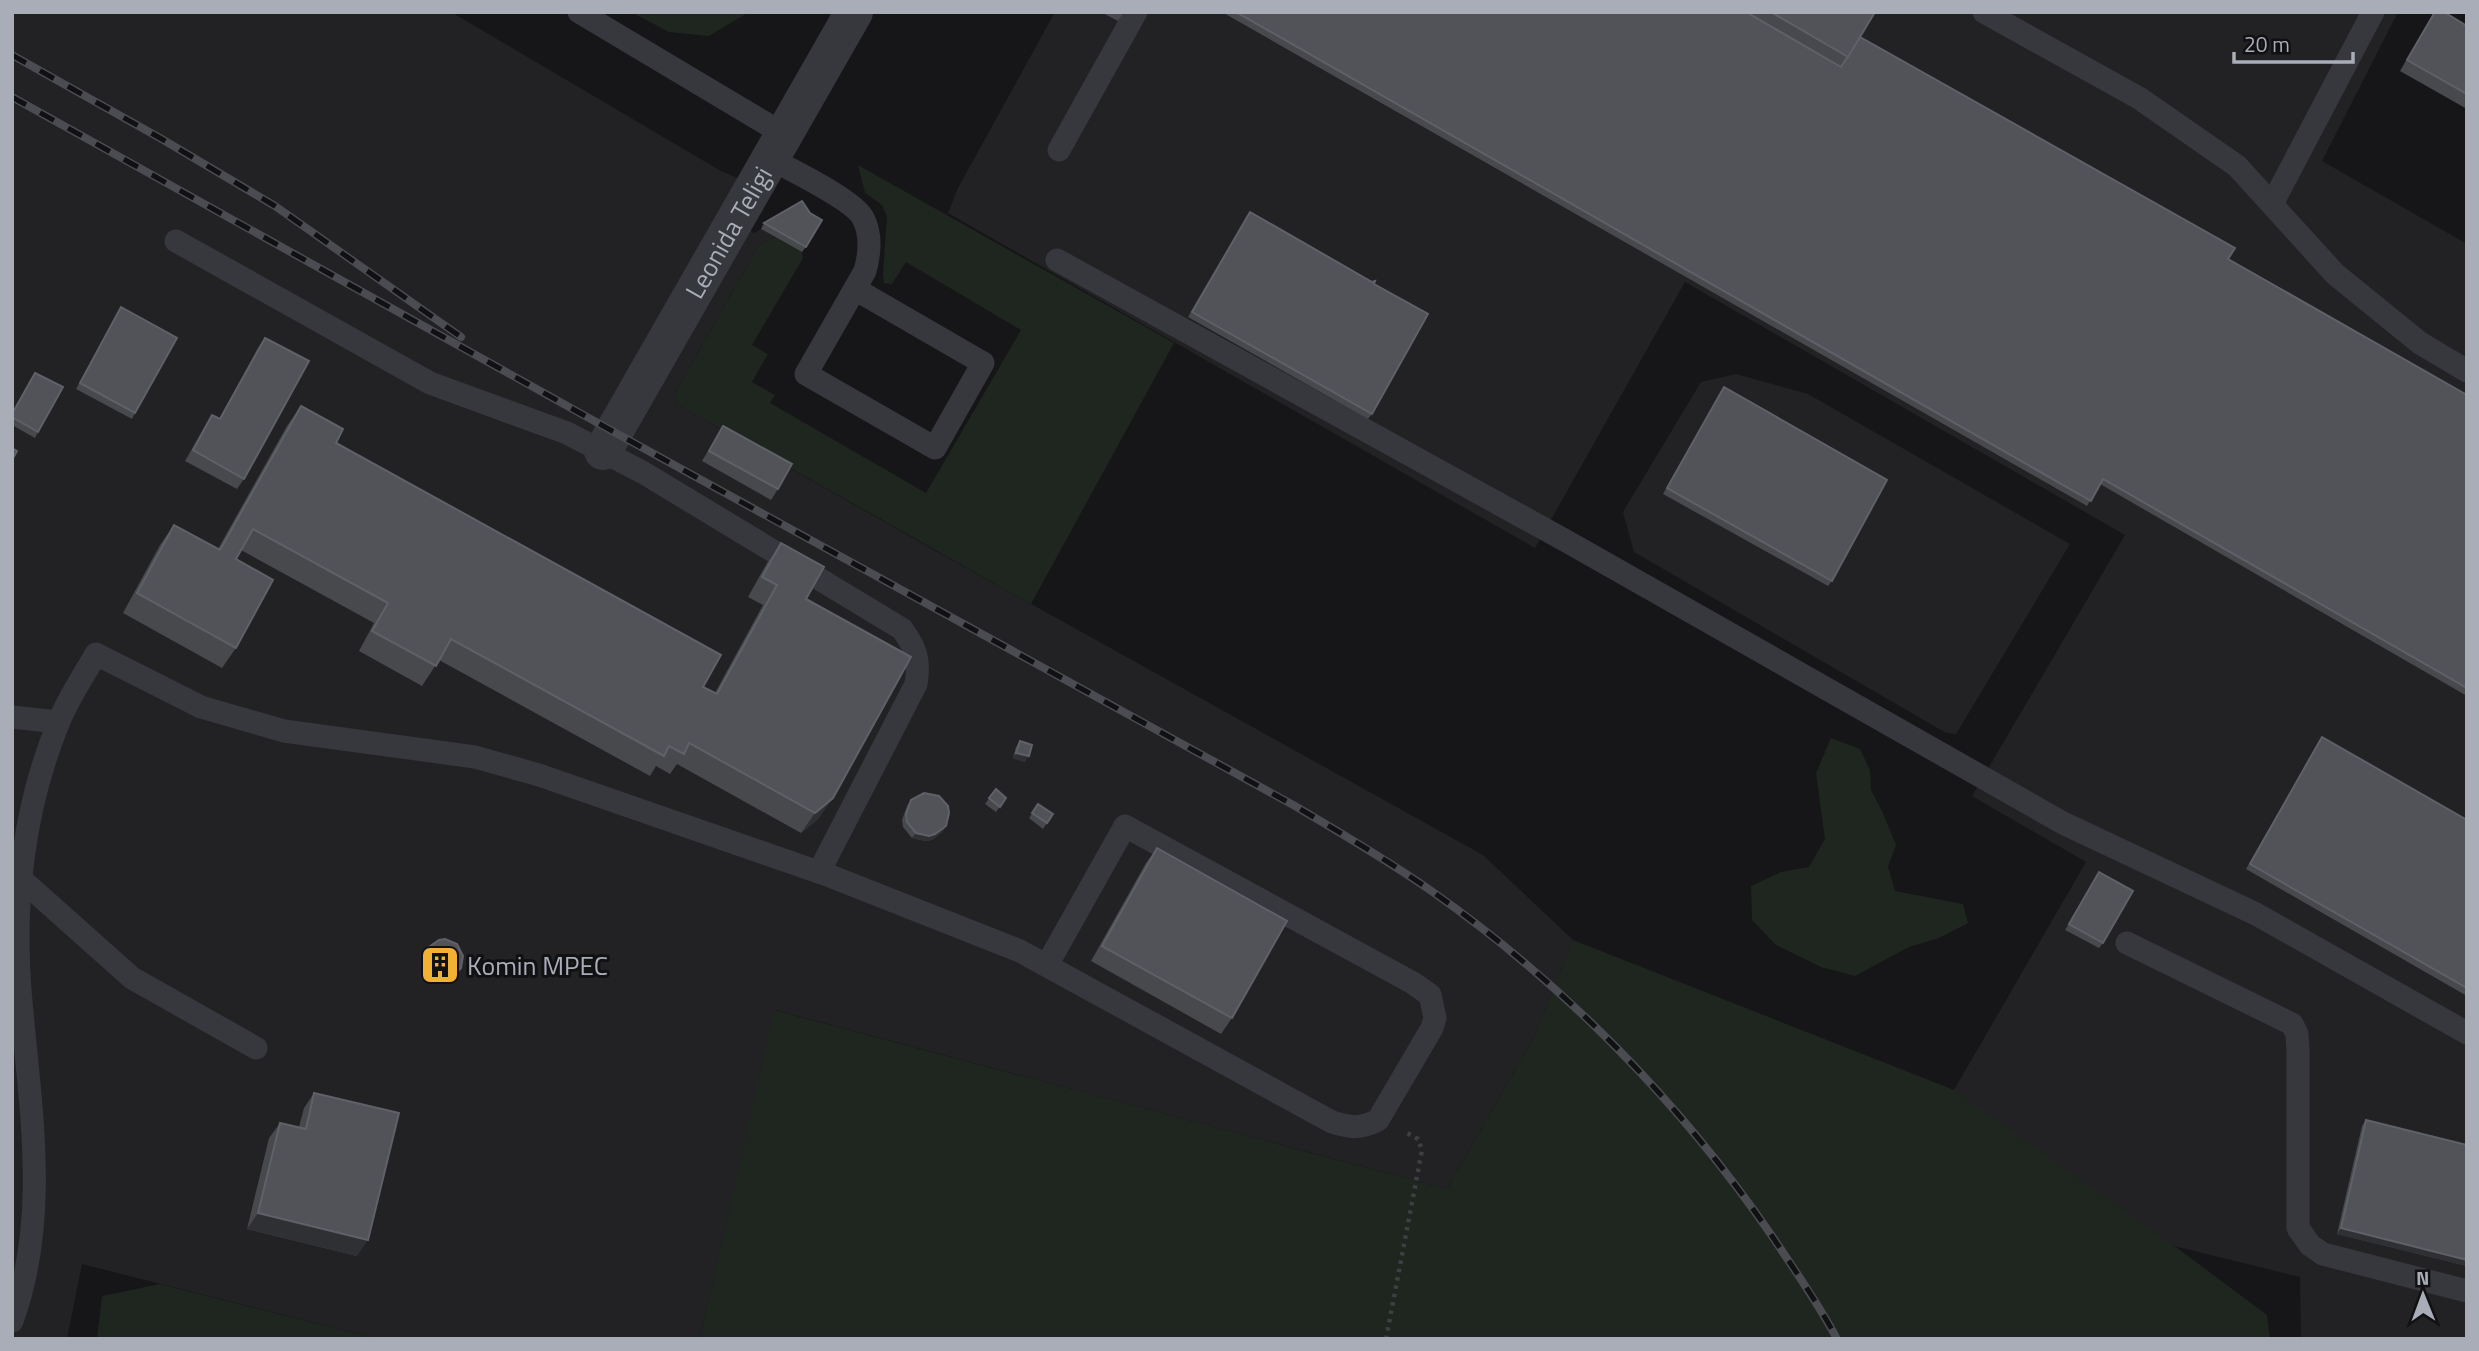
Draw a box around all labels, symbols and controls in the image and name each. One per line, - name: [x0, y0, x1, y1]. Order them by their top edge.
- scale bar: [2234, 21, 2353, 65]
- text: 20 m: [2244, 28, 2290, 60]
- street label: Leonida Teligi: [675, 159, 781, 306]
- building icon: Komin MPEC: [419, 944, 461, 986]
- place label: Komin MPEC: [467, 946, 608, 985]
- north arrow: [2388, 1260, 2458, 1330]
- text: N: [2416, 1263, 2430, 1292]

